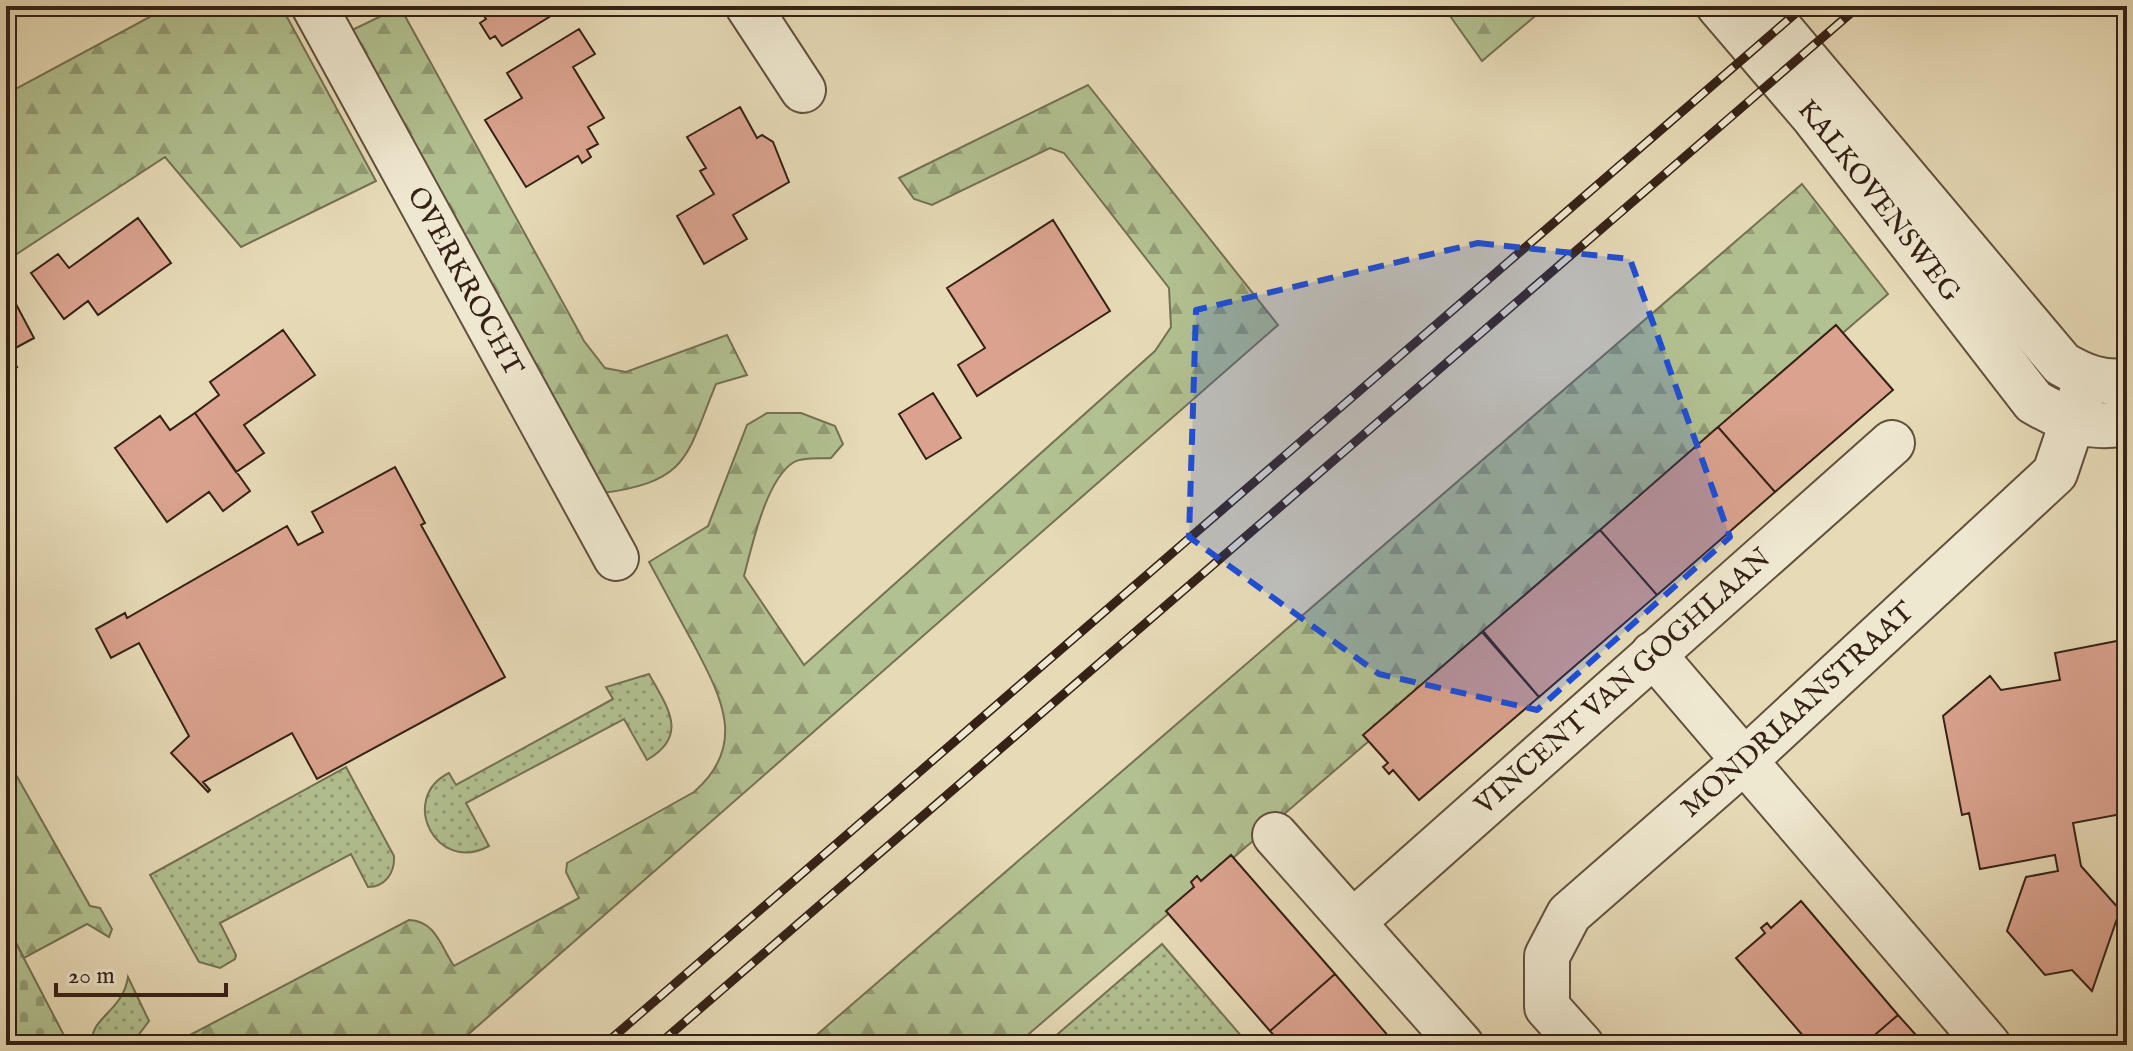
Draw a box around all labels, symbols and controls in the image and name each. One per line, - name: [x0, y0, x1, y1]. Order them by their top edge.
- street label: KALKOVENSWEG: [1790, 93, 1968, 309]
- street label: OVERKROCHT: [399, 181, 531, 383]
- street label: VINCENT VAN GOGHLAAN: [1467, 541, 1778, 823]
- street label: MONDRIAANSTRAAT: [1674, 594, 1922, 825]
- scale bar: [56, 947, 226, 997]
- text: 20 m: [68, 961, 115, 992]

